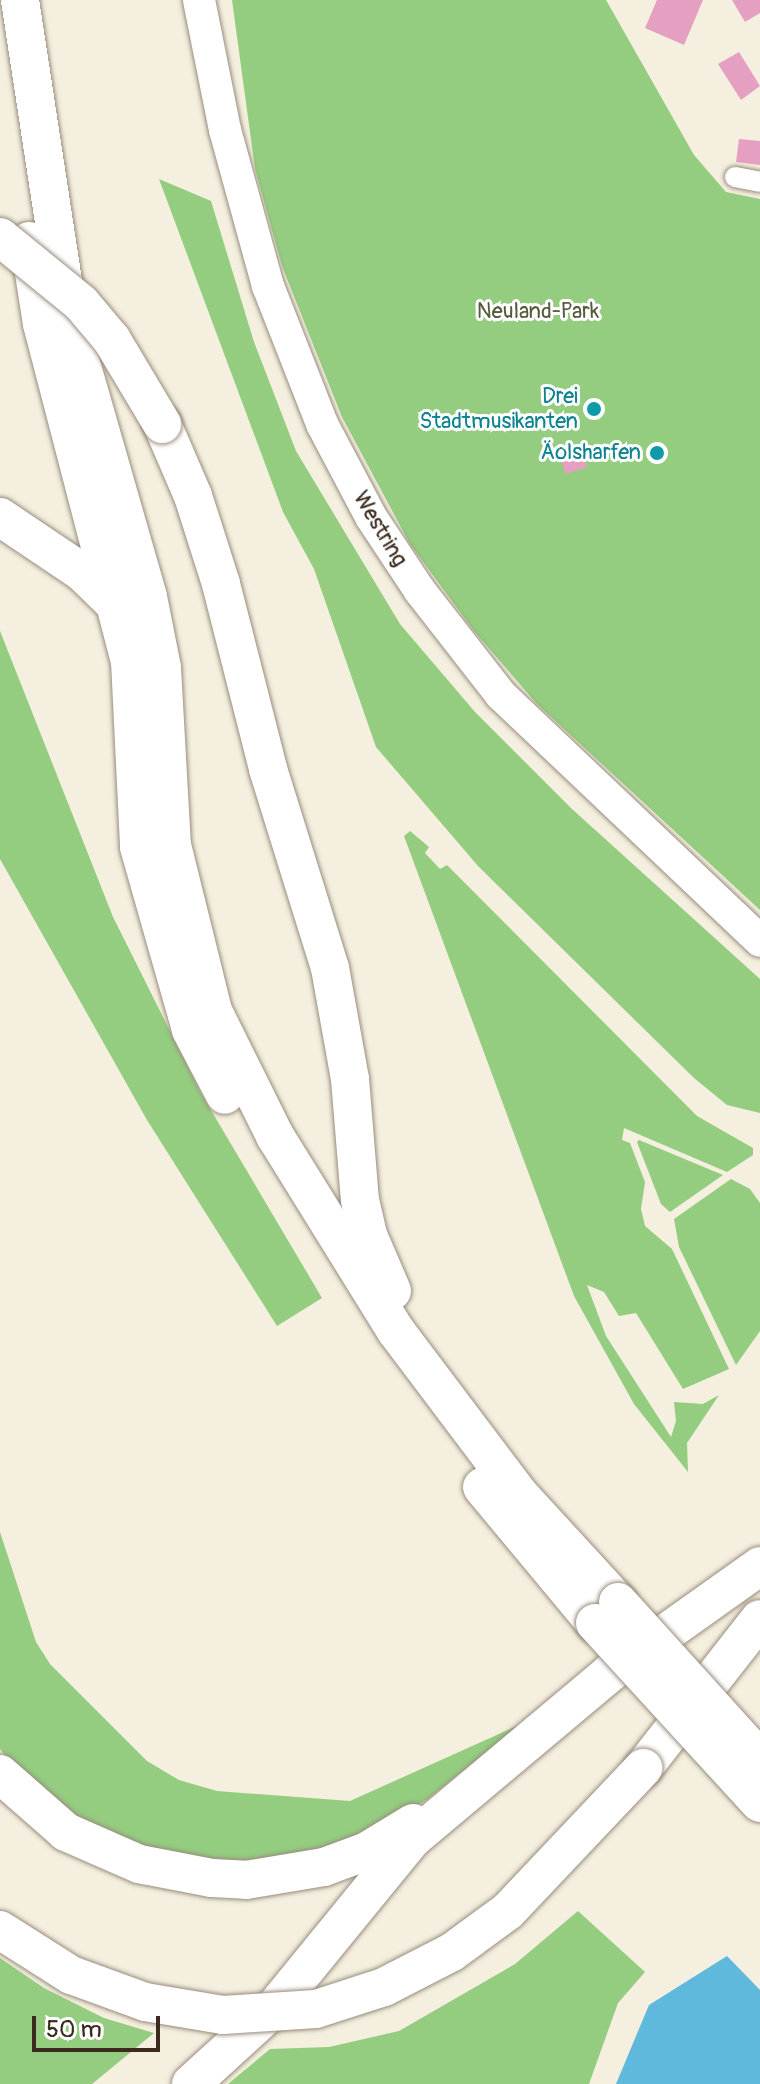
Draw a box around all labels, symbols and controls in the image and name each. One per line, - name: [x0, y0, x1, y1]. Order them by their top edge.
- park label: Neuland-Park: [477, 299, 599, 325]
- place label: Drei Stadtmusikanten: [419, 383, 578, 434]
- marker: Drei Stadtmusikanten: [585, 400, 603, 418]
- place label: Äolsharfen: [540, 440, 641, 466]
- marker: Äolsharfen: [648, 444, 666, 462]
- street label: Westring: [347, 486, 413, 572]
- scale bar: [36, 2000, 164, 2050]
- text: 50 m: [46, 2015, 102, 2044]

